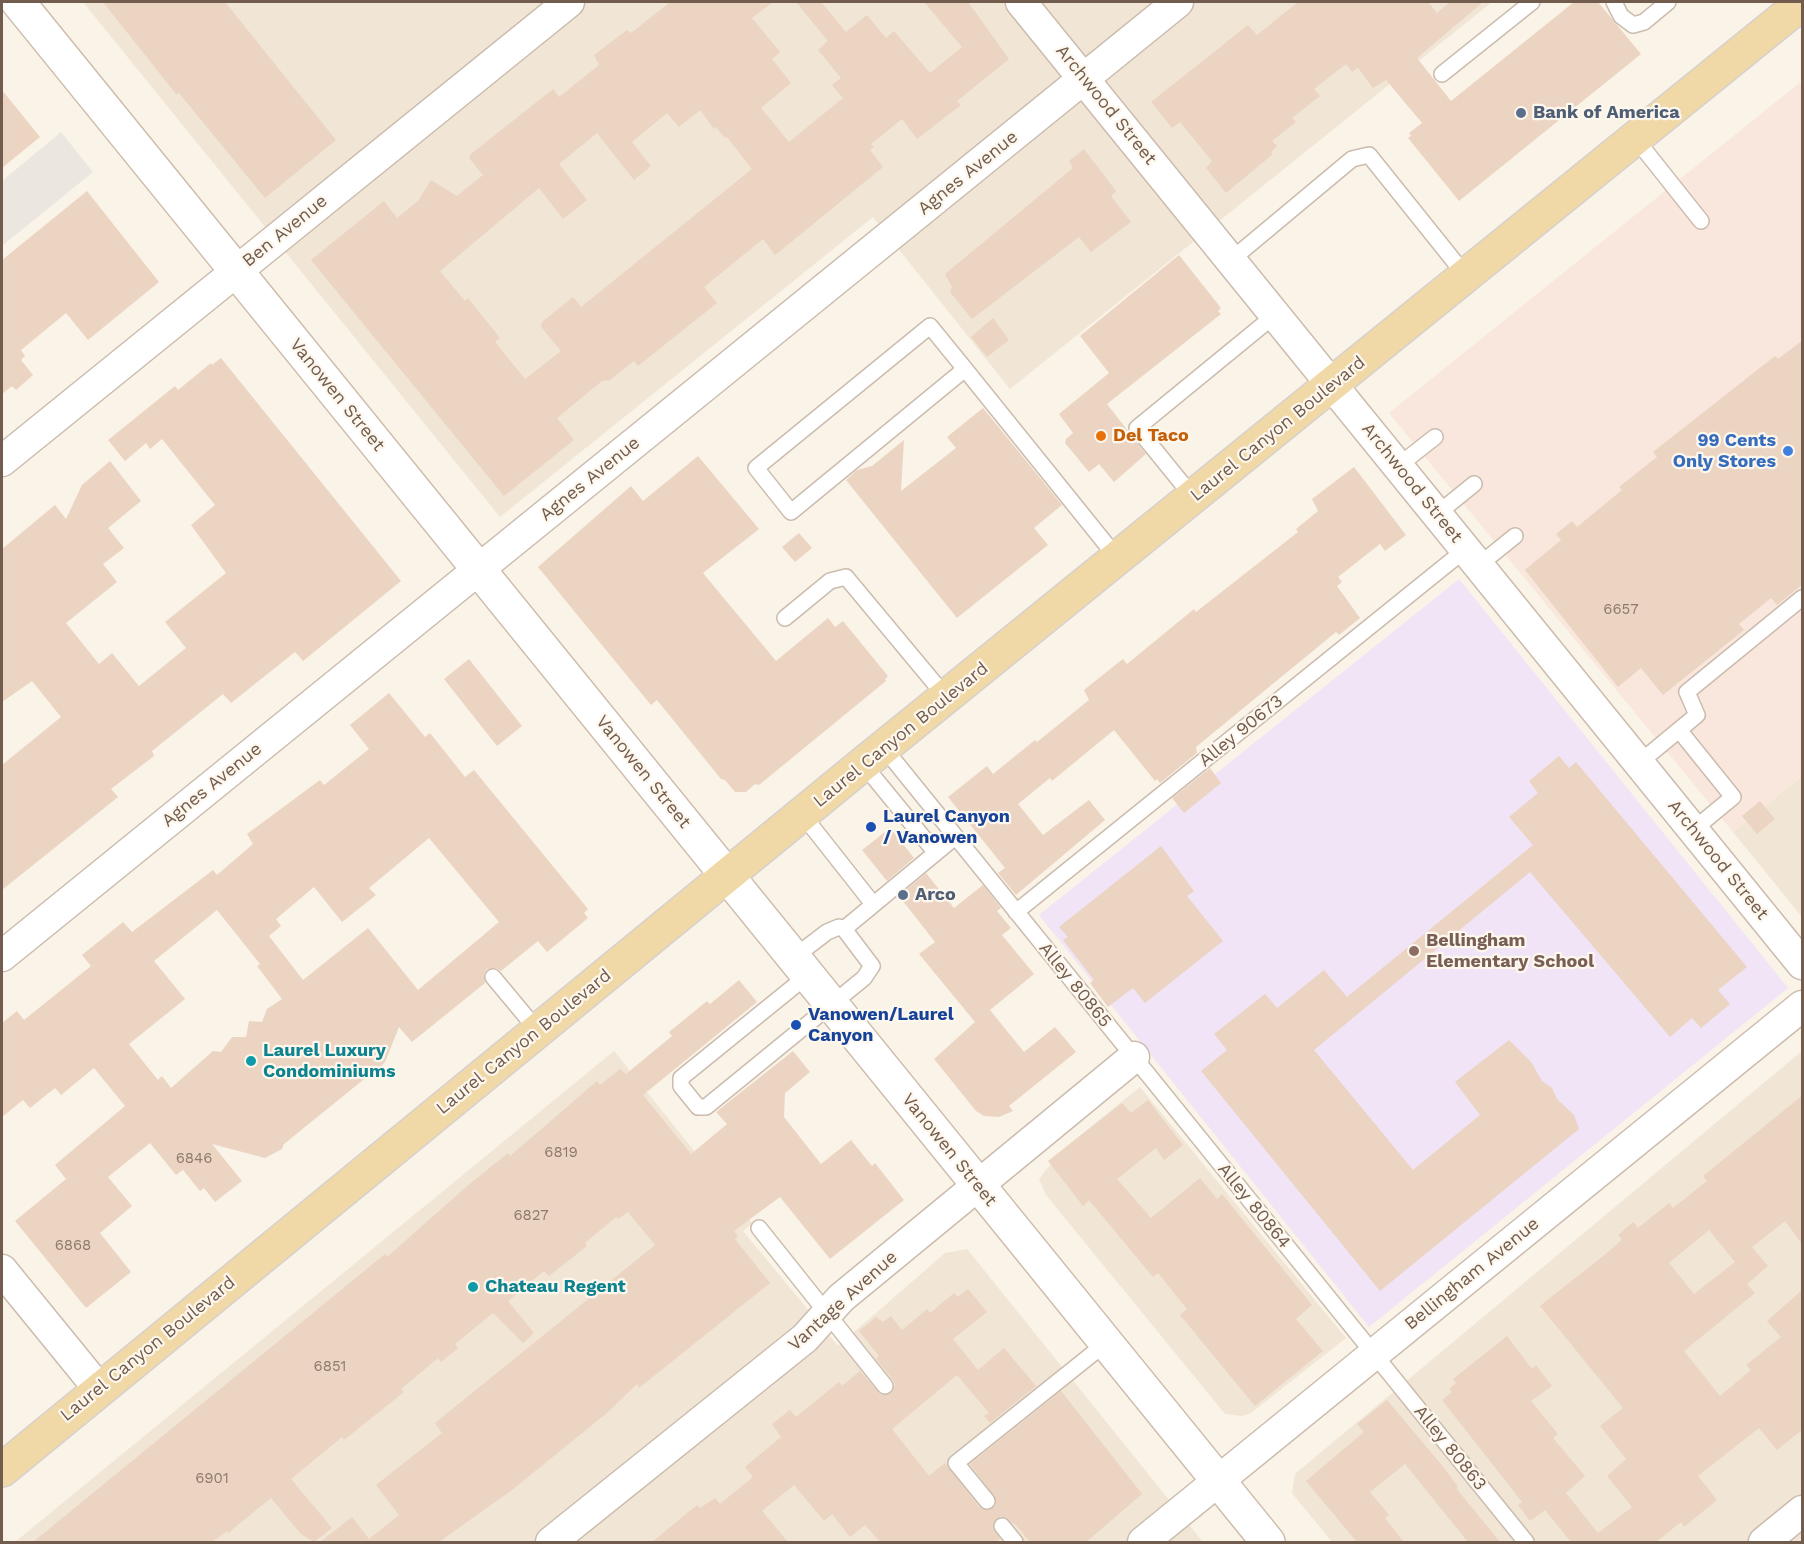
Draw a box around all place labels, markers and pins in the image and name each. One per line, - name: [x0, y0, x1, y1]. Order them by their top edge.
- place label: Bank of America: [1533, 102, 1680, 124]
- marker: Bank of America: [1514, 106, 1528, 120]
- place label: Del Taco: [1113, 425, 1189, 447]
- marker: Del Taco: [1094, 429, 1108, 443]
- place label: 99 Cents Only Stores: [1673, 430, 1776, 472]
- marker: 99 Cents Only Stores: [1781, 444, 1795, 458]
- place label: Laurel Canyon / Vanowen: [883, 806, 1010, 848]
- marker: Laurel Canyon / Vanowen: [864, 820, 878, 834]
- place label: Arco: [915, 884, 956, 906]
- marker: Arco: [896, 888, 910, 902]
- place label: Bellingham Elementary School: [1426, 930, 1594, 972]
- marker: Bellingham Elementary School: [1407, 944, 1421, 958]
- place label: Vanowen/Laurel Canyon: [808, 1004, 954, 1046]
- marker: Vanowen/Laurel Canyon: [789, 1018, 803, 1032]
- place label: Laurel Luxury Condominiums: [263, 1040, 396, 1082]
- marker: Laurel Luxury Condominiums: [244, 1054, 258, 1068]
- place label: Chateau Regent: [485, 1276, 626, 1298]
- marker: Chateau Regent: [466, 1280, 480, 1294]

